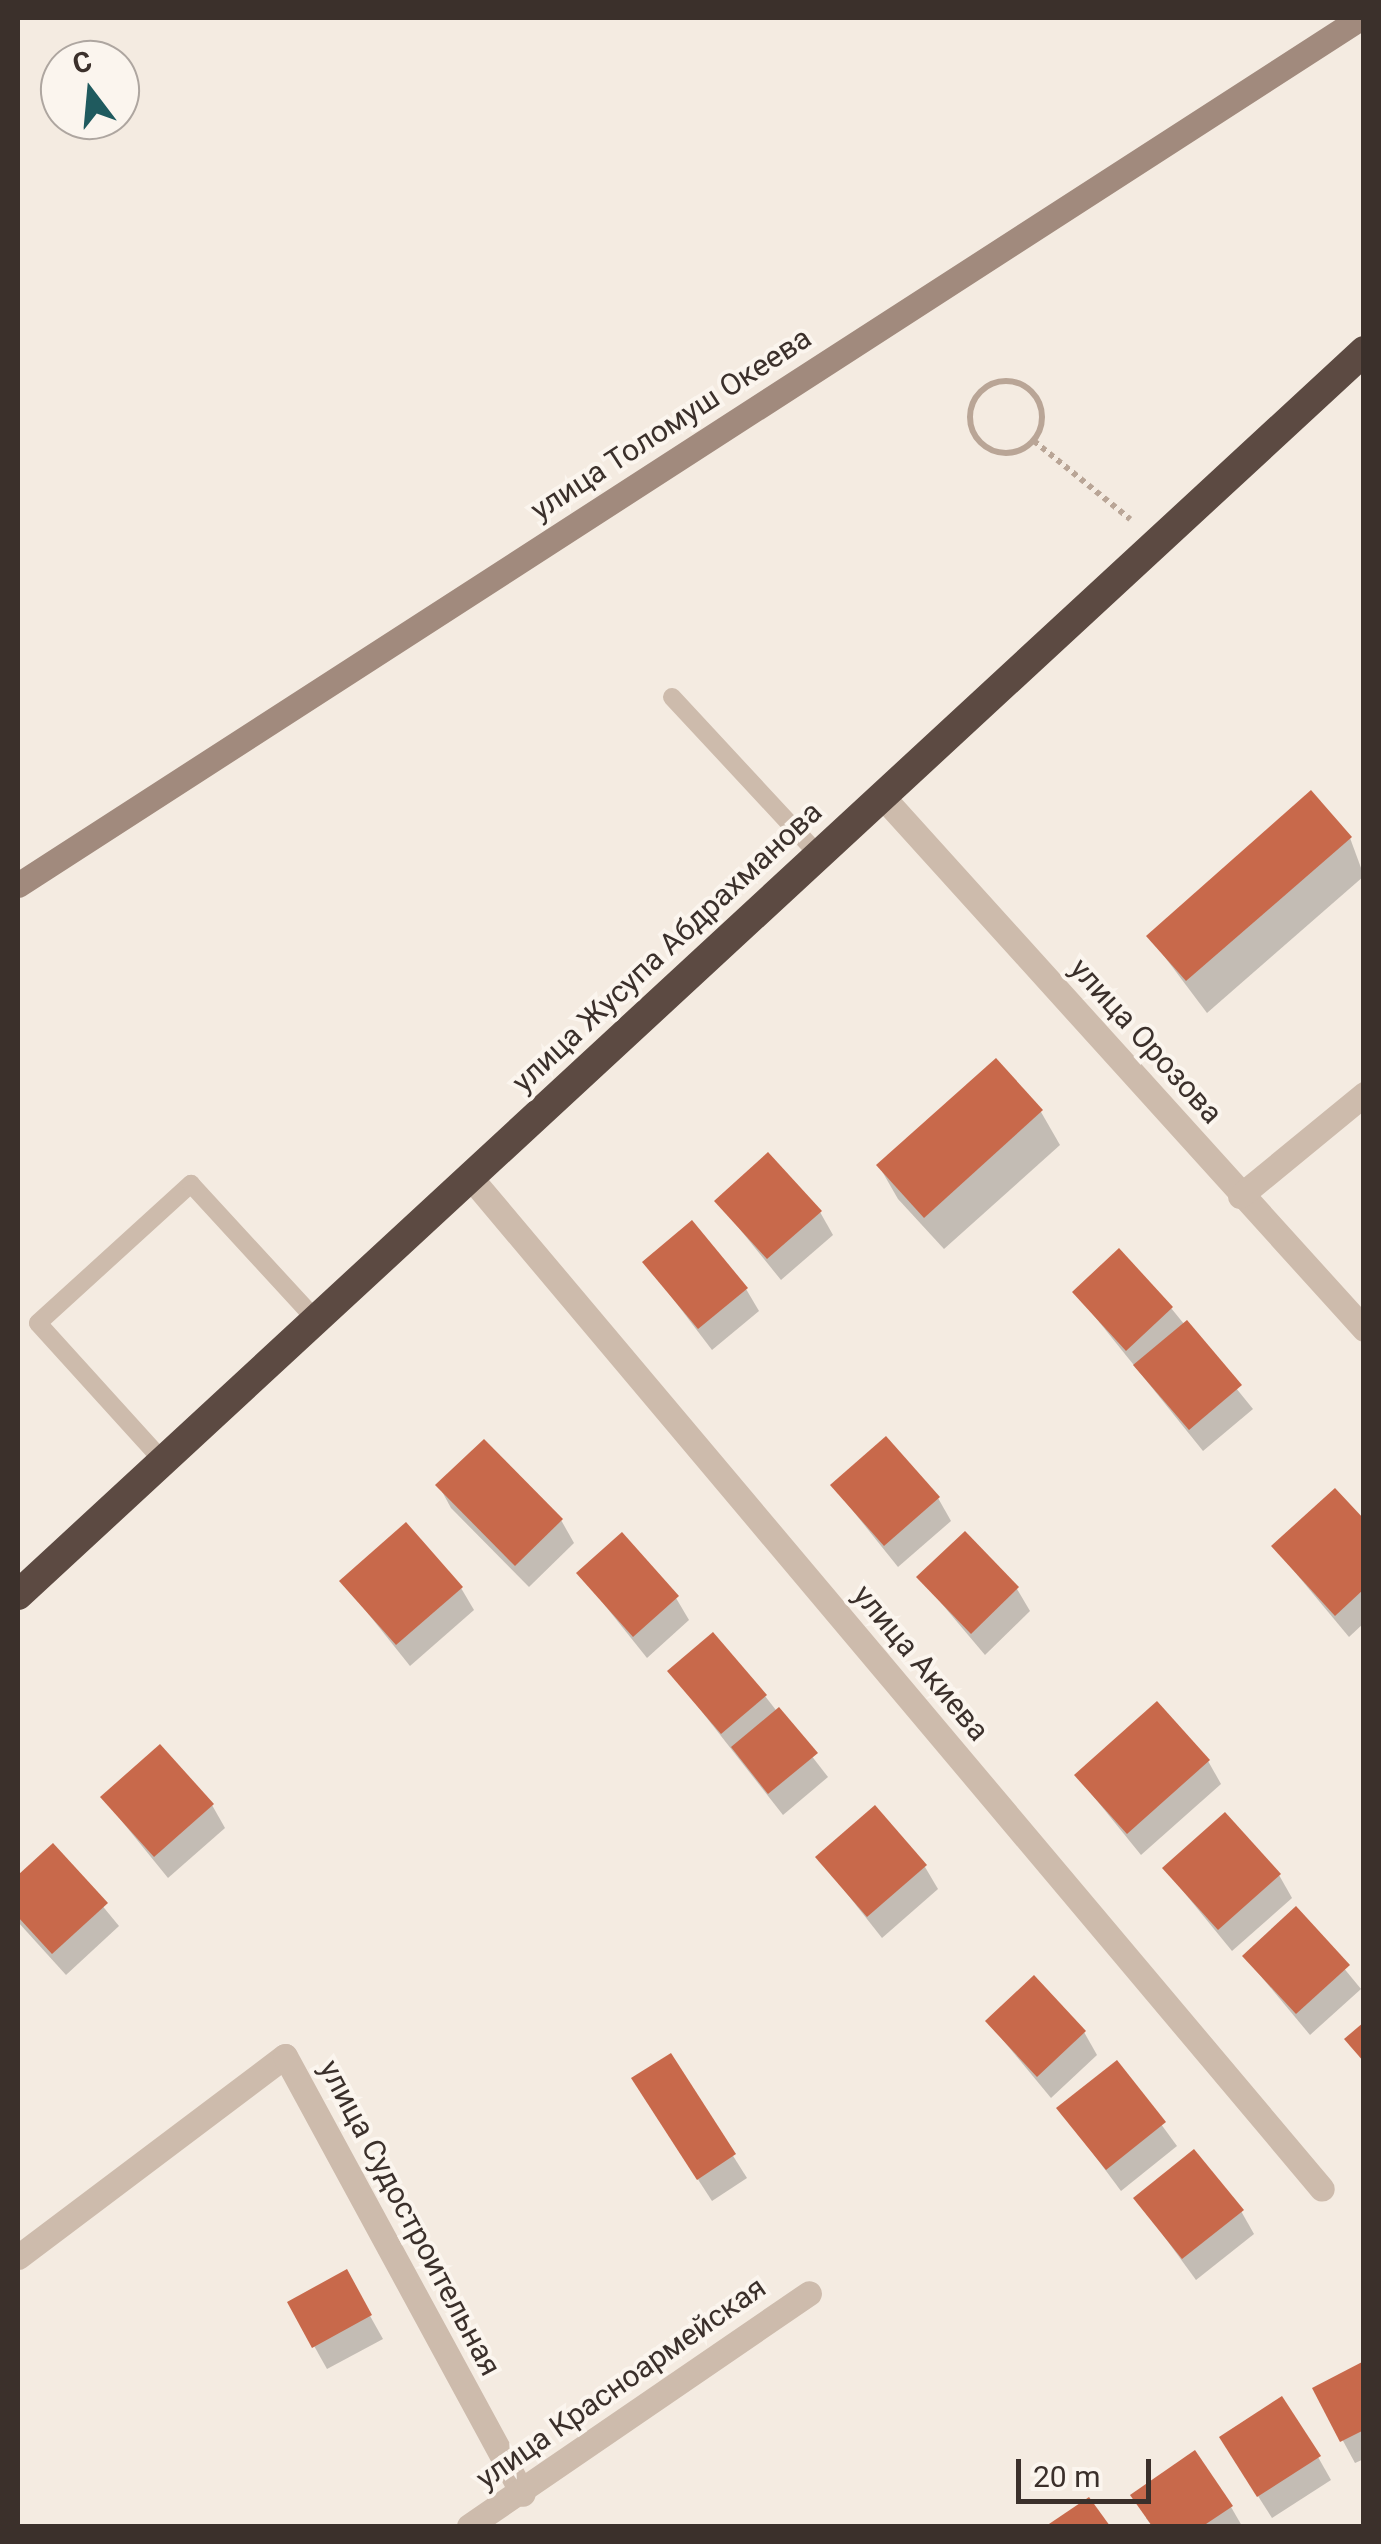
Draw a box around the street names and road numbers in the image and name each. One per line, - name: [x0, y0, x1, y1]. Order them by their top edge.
- street label: улица Толомуш Океева: [524, 320, 818, 528]
- street label: улица Жусупа Абдрахманова: [505, 794, 829, 1100]
- street label: улица Орозова: [1062, 951, 1230, 1131]
- street label: улица Акиева: [845, 1578, 997, 1748]
- street label: улица Судостроительная: [311, 2054, 509, 2382]
- street label: улица Красноармейская: [469, 2269, 773, 2497]

